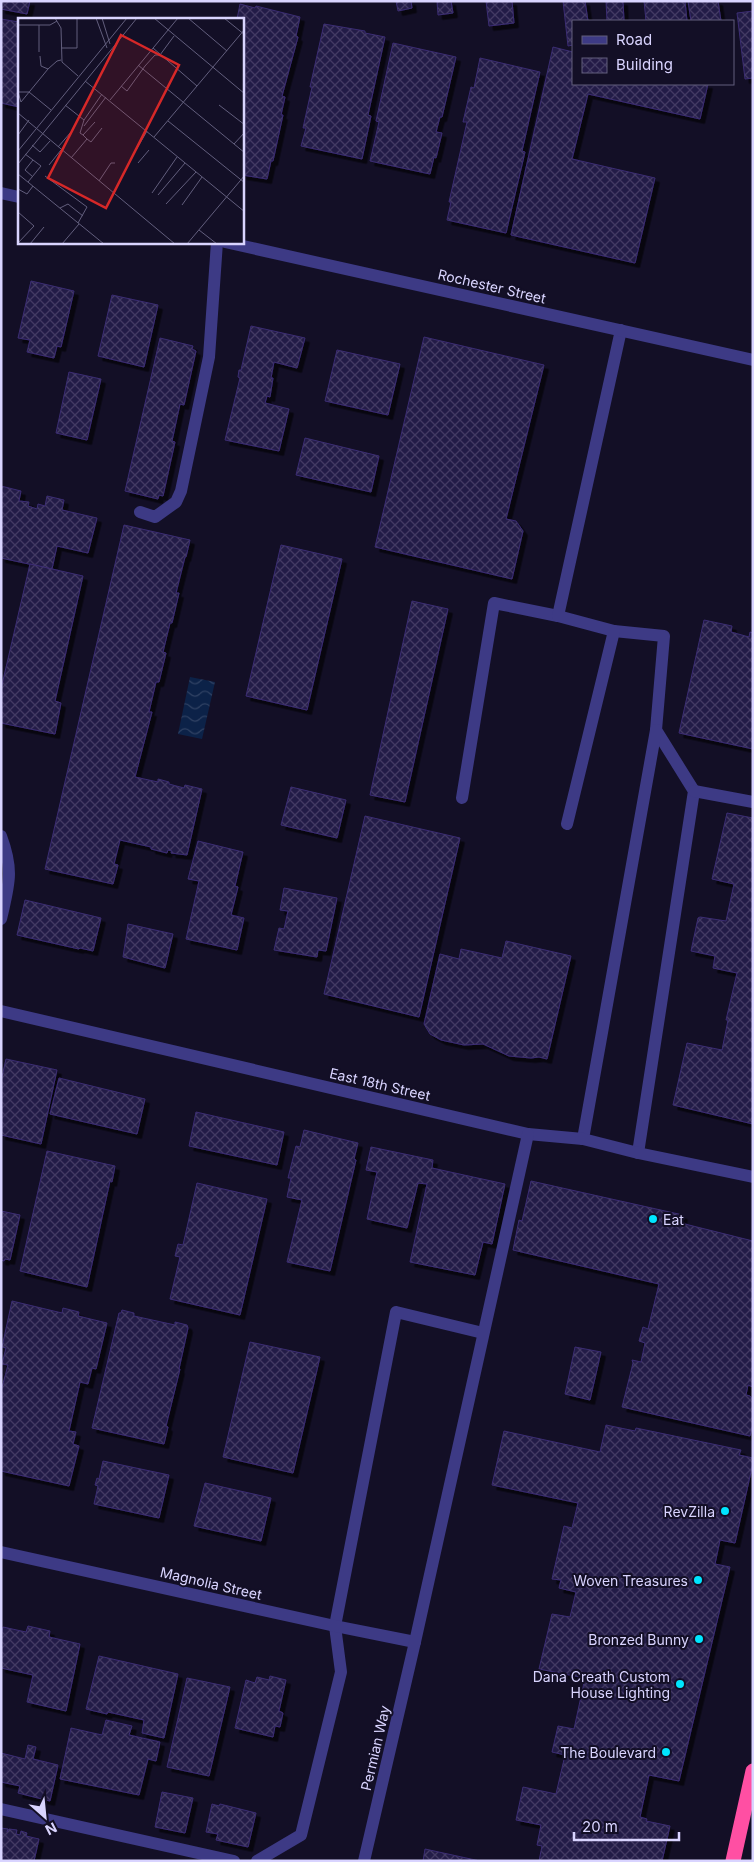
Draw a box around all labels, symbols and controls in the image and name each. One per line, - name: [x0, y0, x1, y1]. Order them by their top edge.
- inset map: [18, 18, 244, 244]
- legend: [572, 20, 734, 85]
- text: Road: [616, 30, 652, 49]
- text: Building: [616, 55, 673, 74]
- street label: Rochester Street: [436, 265, 548, 307]
- street label: East 18th Street: [328, 1064, 432, 1104]
- place label: Eat: [663, 1211, 684, 1228]
- marker: Eat: [647, 1213, 659, 1225]
- place label: RevZilla: [664, 1503, 715, 1520]
- marker: RevZilla: [719, 1505, 731, 1517]
- street label: Magnolia Street: [158, 1563, 264, 1603]
- place label: Woven Treasures: [573, 1572, 688, 1589]
- marker: Woven Treasures: [692, 1574, 704, 1586]
- place label: Bronzed Bunny: [588, 1631, 689, 1648]
- marker: Bronzed Bunny: [693, 1633, 705, 1645]
- place label: Dana Creath Custom House Lighting: [533, 1668, 670, 1701]
- marker: Dana Creath Custom House Lighting: [674, 1678, 686, 1690]
- street label: Permian Way: [357, 1704, 393, 1792]
- place label: The Boulevard: [560, 1744, 656, 1761]
- marker: The Boulevard: [660, 1746, 672, 1758]
- north arrow: [20, 1792, 70, 1842]
- scale bar: [574, 1810, 679, 1842]
- text: 20 m: [582, 1817, 618, 1836]
- text: N: [43, 1819, 60, 1839]

